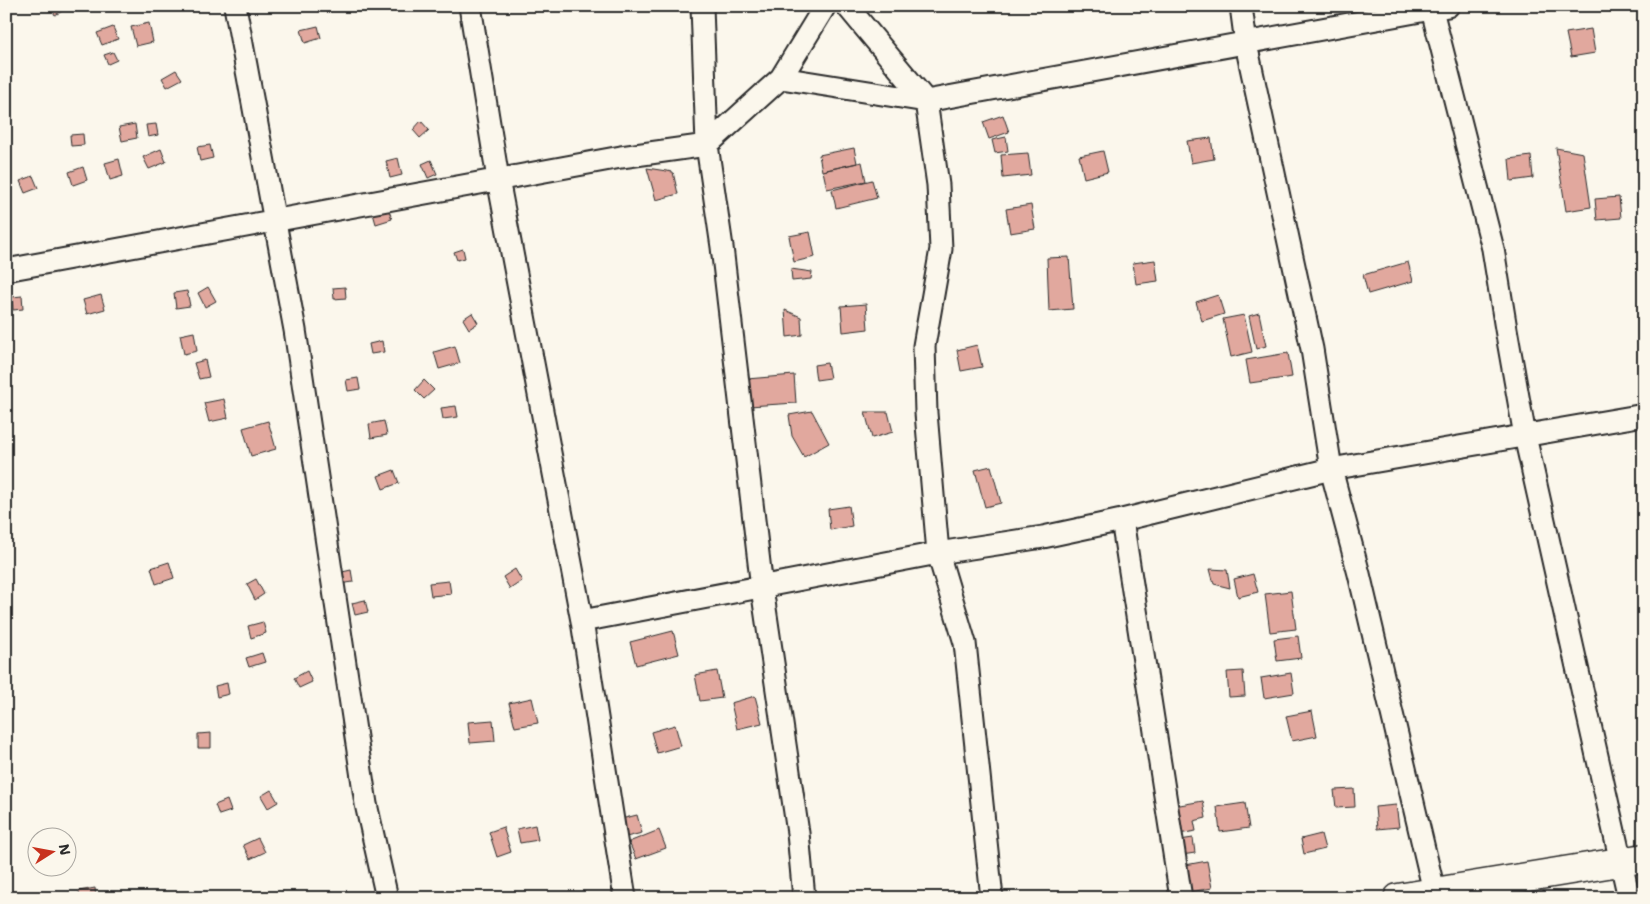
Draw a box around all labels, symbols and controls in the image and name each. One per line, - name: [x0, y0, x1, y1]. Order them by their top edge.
- north arrow: [28, 826, 78, 876]
- text: N: [55, 842, 75, 857]

